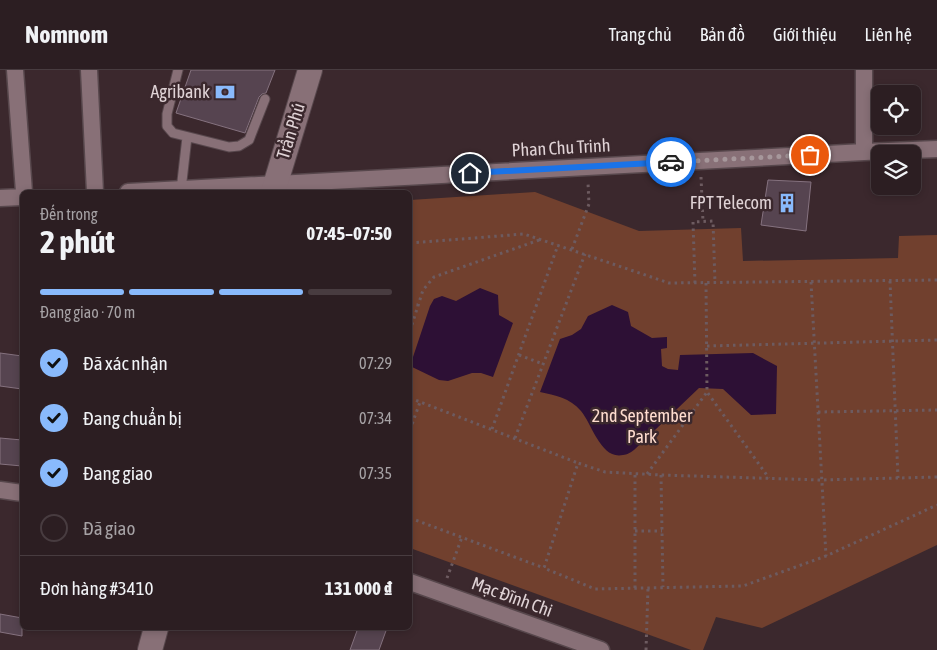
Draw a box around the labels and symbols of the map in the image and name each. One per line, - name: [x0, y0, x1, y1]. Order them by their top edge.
- place label: Agribank: [150, 81, 210, 102]
- bank icon: Agribank: [214, 81, 236, 103]
- street label: Trần Phú: [271, 100, 309, 161]
- street label: Phan Chu Trinh: [511, 134, 611, 161]
- pin: [789, 134, 831, 176]
- courier: [646, 137, 696, 187]
- pin: [449, 152, 491, 194]
- place label: FPT Telecom: [690, 192, 772, 213]
- building icon: FPT Telecom: [776, 192, 798, 214]
- park label: 2nd September Park: [592, 405, 693, 447]
- street label: Mạc Đĩnh Chi: [469, 572, 556, 621]

